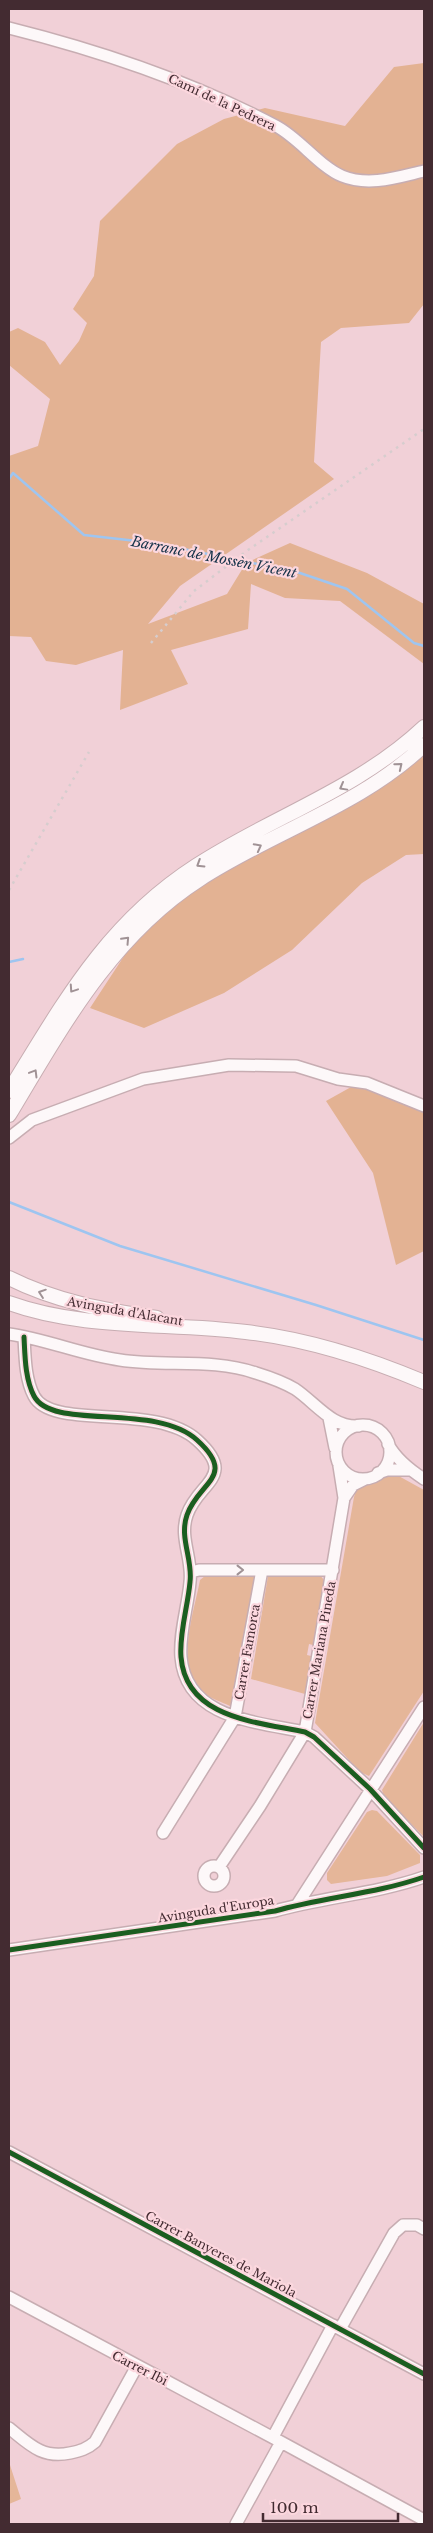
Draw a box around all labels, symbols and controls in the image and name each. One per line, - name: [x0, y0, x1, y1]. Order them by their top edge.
- street label: Camí de la Pedrera: [166, 71, 278, 134]
- water label: Barranc de Mossèn Vicent: [129, 532, 299, 582]
- one-way arrow: [393, 762, 402, 771]
- one-way arrow: [340, 781, 349, 791]
- one-way arrow: [253, 843, 262, 853]
- one-way arrow: [196, 857, 205, 867]
- one-way arrow: [120, 937, 129, 946]
- one-way arrow: [70, 983, 79, 993]
- one-way arrow: [27, 1070, 37, 1079]
- one-way arrow: [39, 1289, 47, 1299]
- street label: Avinguda d'Alacant: [65, 1293, 184, 1329]
- one-way arrow: [236, 1565, 244, 1575]
- street label: Carrer Mariana Pineda: [299, 1579, 339, 1720]
- street label: Carrer Famorca: [231, 1603, 263, 1701]
- street label: Avinguda d'Europa: [156, 1892, 275, 1926]
- street label: Carrer Banyeres de Mariola: [143, 2208, 300, 2301]
- street label: Carrer Ibi: [110, 2348, 170, 2388]
- scale bar: [263, 2490, 398, 2522]
- text: 100 m: [270, 2498, 319, 2517]

